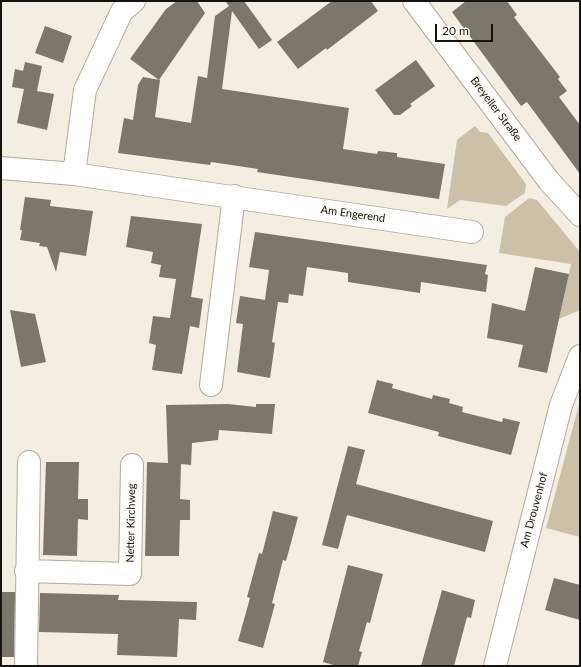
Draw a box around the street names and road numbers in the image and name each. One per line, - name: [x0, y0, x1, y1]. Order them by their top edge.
- street label: Breyeller Straße: [468, 74, 524, 144]
- street label: Am Engerend: [320, 203, 386, 225]
- street label: Am Drouvenhof: [518, 471, 550, 549]
- street label: Netter Kirchweg: [124, 483, 138, 563]

